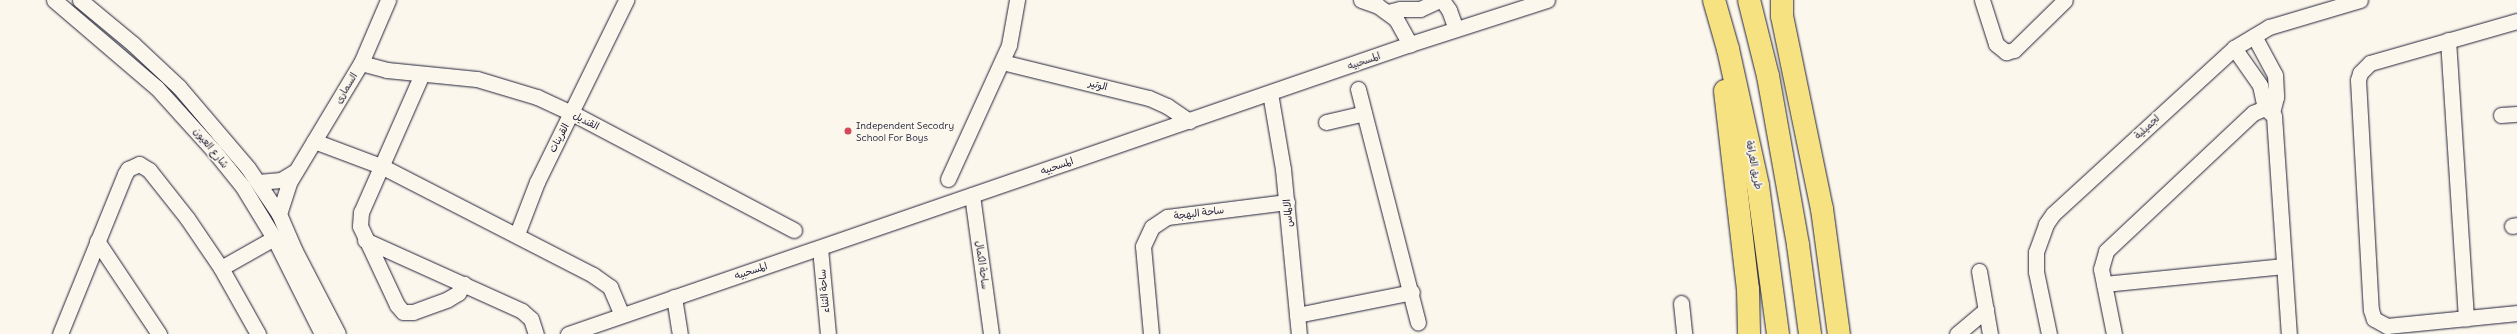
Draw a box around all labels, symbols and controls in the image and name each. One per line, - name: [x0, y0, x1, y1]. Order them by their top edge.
- street label: المسحبيه: [1346, 50, 1382, 72]
- street label: السمارى: [332, 70, 360, 106]
- street label: الوتير: [1087, 77, 1109, 93]
- street label: القنديل: [571, 109, 601, 133]
- street label: لجميلية: [2132, 112, 2162, 142]
- place label: Independent Secodry School For Boys: [856, 119, 954, 142]
- street label: القرينات: [546, 121, 572, 155]
- street label: شارع العيون: [191, 125, 231, 171]
- marker: Independent Secodry School For Boys: [843, 126, 853, 136]
- street label: طريق الغرافة: [1743, 140, 1765, 190]
- street label: المسحبيه: [1039, 155, 1075, 177]
- street label: الالماس: [1281, 199, 1295, 227]
- street label: ساحة البهجة: [1173, 204, 1225, 222]
- street label: ساحة الكمال: [973, 240, 991, 290]
- street label: المسحبيه: [733, 260, 769, 282]
- street label: ساحة الثناء: [816, 269, 832, 313]

